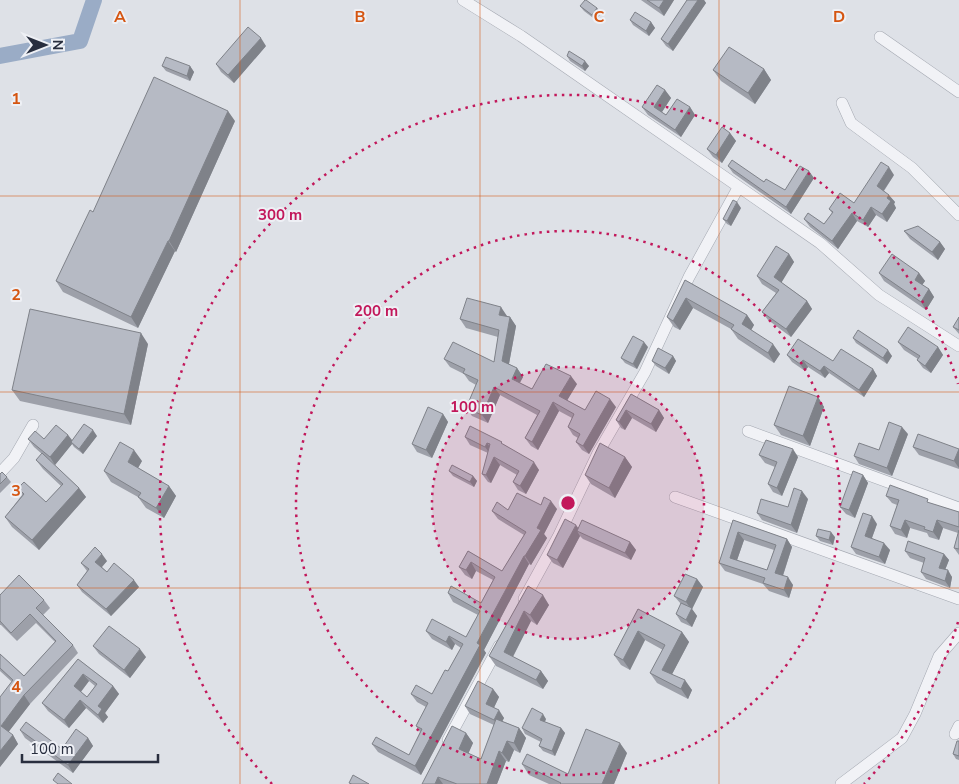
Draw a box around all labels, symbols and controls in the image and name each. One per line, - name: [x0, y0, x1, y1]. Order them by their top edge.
- text: A: [114, 6, 126, 28]
- text: B: [354, 6, 366, 28]
- text: C: [594, 6, 605, 28]
- text: D: [833, 6, 845, 28]
- north arrow: [20, 20, 70, 70]
- text: N: [48, 40, 67, 50]
- text: 1: [11, 88, 21, 110]
- text: 300 m: [258, 205, 302, 225]
- text: 2: [11, 284, 21, 306]
- text: 200 m: [354, 301, 398, 321]
- text: 100 m: [450, 397, 494, 417]
- text: 3: [11, 480, 21, 502]
- centre of rings: [559, 494, 577, 512]
- text: 4: [11, 676, 21, 698]
- scale bar: [22, 732, 159, 764]
- text: 100 m: [30, 739, 74, 759]

